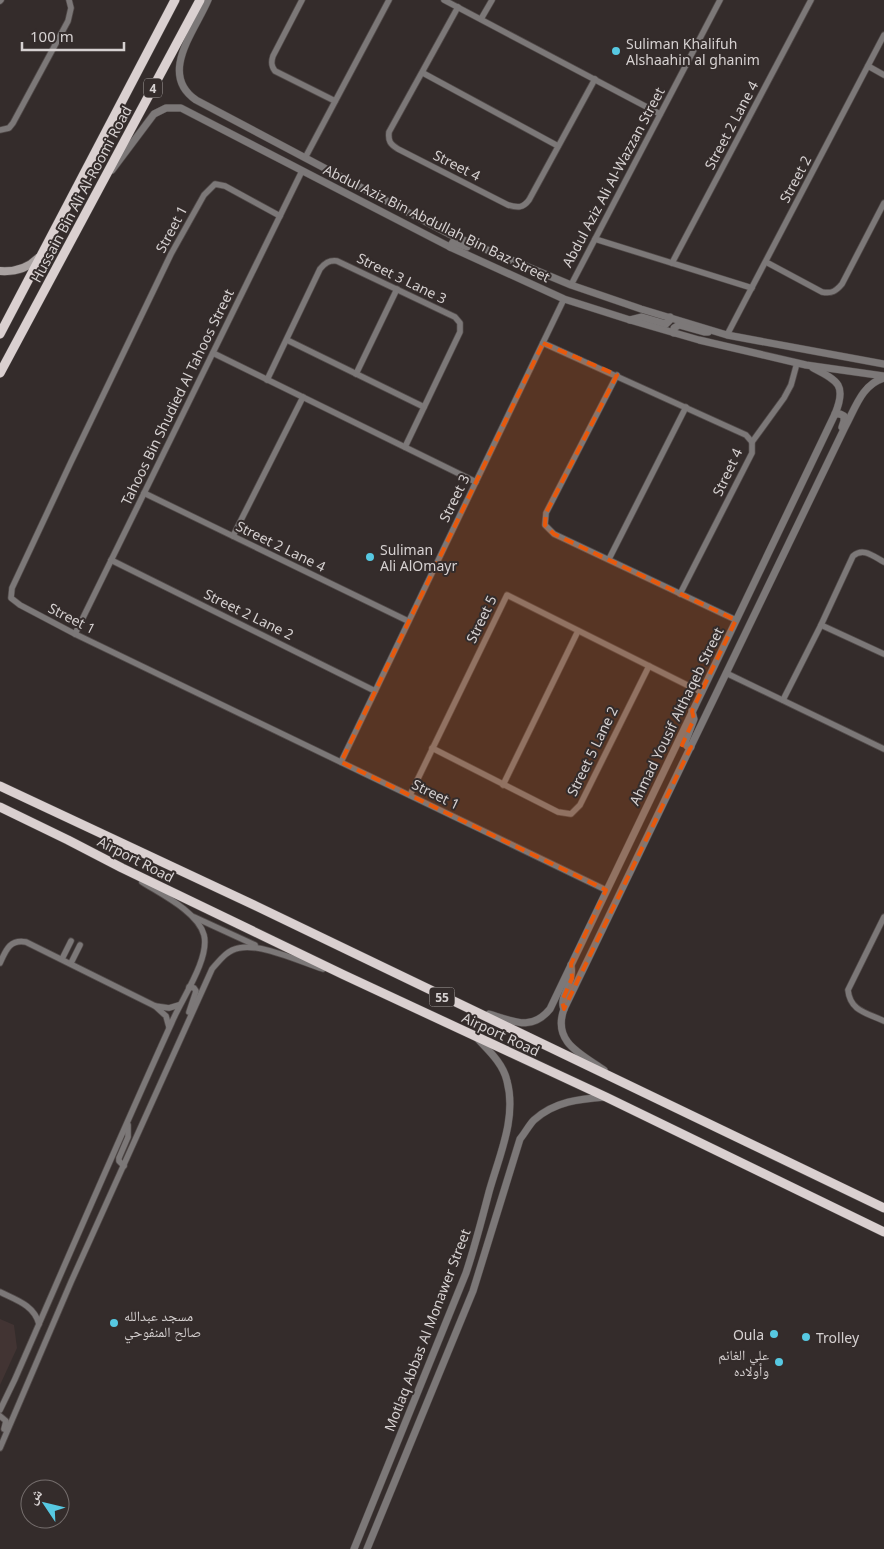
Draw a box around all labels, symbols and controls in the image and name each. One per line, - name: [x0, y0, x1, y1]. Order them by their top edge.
- scale bar: [22, 20, 125, 52]
- text: 100 m: [30, 26, 74, 46]
- place label: Suliman Khalifuh Alshaahin al ghanim: [626, 34, 760, 69]
- marker: Suliman Khalifuh Alshaahin al ghanim: [610, 45, 622, 57]
- street label: Street 2 Lane 4: [700, 77, 762, 173]
- road number: 4: [144, 78, 162, 98]
- street label: Abdul Aziz Ali Al-Wazzan Street: [557, 84, 669, 270]
- street label: Hussain Bin Ali Al-Roomi Road: [26, 102, 136, 286]
- street label: Street 4: [430, 145, 484, 185]
- street label: Street 2: [775, 152, 815, 206]
- street label: Abdul Aziz Bin Abdullah Bin Baz Street: [321, 160, 553, 286]
- street label: Street 1: [151, 202, 191, 256]
- street label: Street 3 Lane 3: [354, 248, 450, 308]
- street label: Tahoos Bin Shudied Al Tahoos Street: [116, 286, 238, 508]
- street label: Street 4: [708, 445, 746, 499]
- street label: Street 3: [434, 471, 474, 525]
- street label: Street 2 Lane 4: [233, 516, 329, 576]
- place label: Suliman Ali AlOmayr: [380, 540, 457, 575]
- marker: Suliman Ali AlOmayr: [364, 551, 376, 563]
- street label: Street 2 Lane 2: [201, 584, 297, 644]
- street label: Street 5: [461, 592, 501, 646]
- street label: Street 1: [45, 598, 99, 638]
- street label: Ahmad Yousif Althaqeb Street: [625, 624, 727, 808]
- street label: Street 5 Lane 2: [562, 703, 622, 799]
- street label: Street 1: [409, 774, 463, 814]
- street label: Airport Road: [94, 832, 178, 886]
- road number: 55: [430, 988, 454, 1006]
- street label: Airport Road: [459, 1008, 543, 1060]
- street label: Motlaq Abbas Al Monawer Street: [380, 1226, 474, 1434]
- place label: مسجد عبدالله صالح المنفوحي: [124, 1306, 201, 1343]
- marker: مسجد عبدالله صالح المنفوحي: [108, 1317, 120, 1329]
- place label: Oula: [733, 1325, 764, 1344]
- marker: Oula: [768, 1328, 780, 1340]
- place label: Trolley: [816, 1328, 860, 1347]
- marker: Trolley: [800, 1331, 812, 1343]
- place label: علي الغانم وأولاده: [718, 1345, 769, 1380]
- marker: علي الغانم وأولاده: [773, 1356, 785, 1368]
- north arrow: [20, 1479, 70, 1529]
- text: ش: [22, 1485, 46, 1508]

